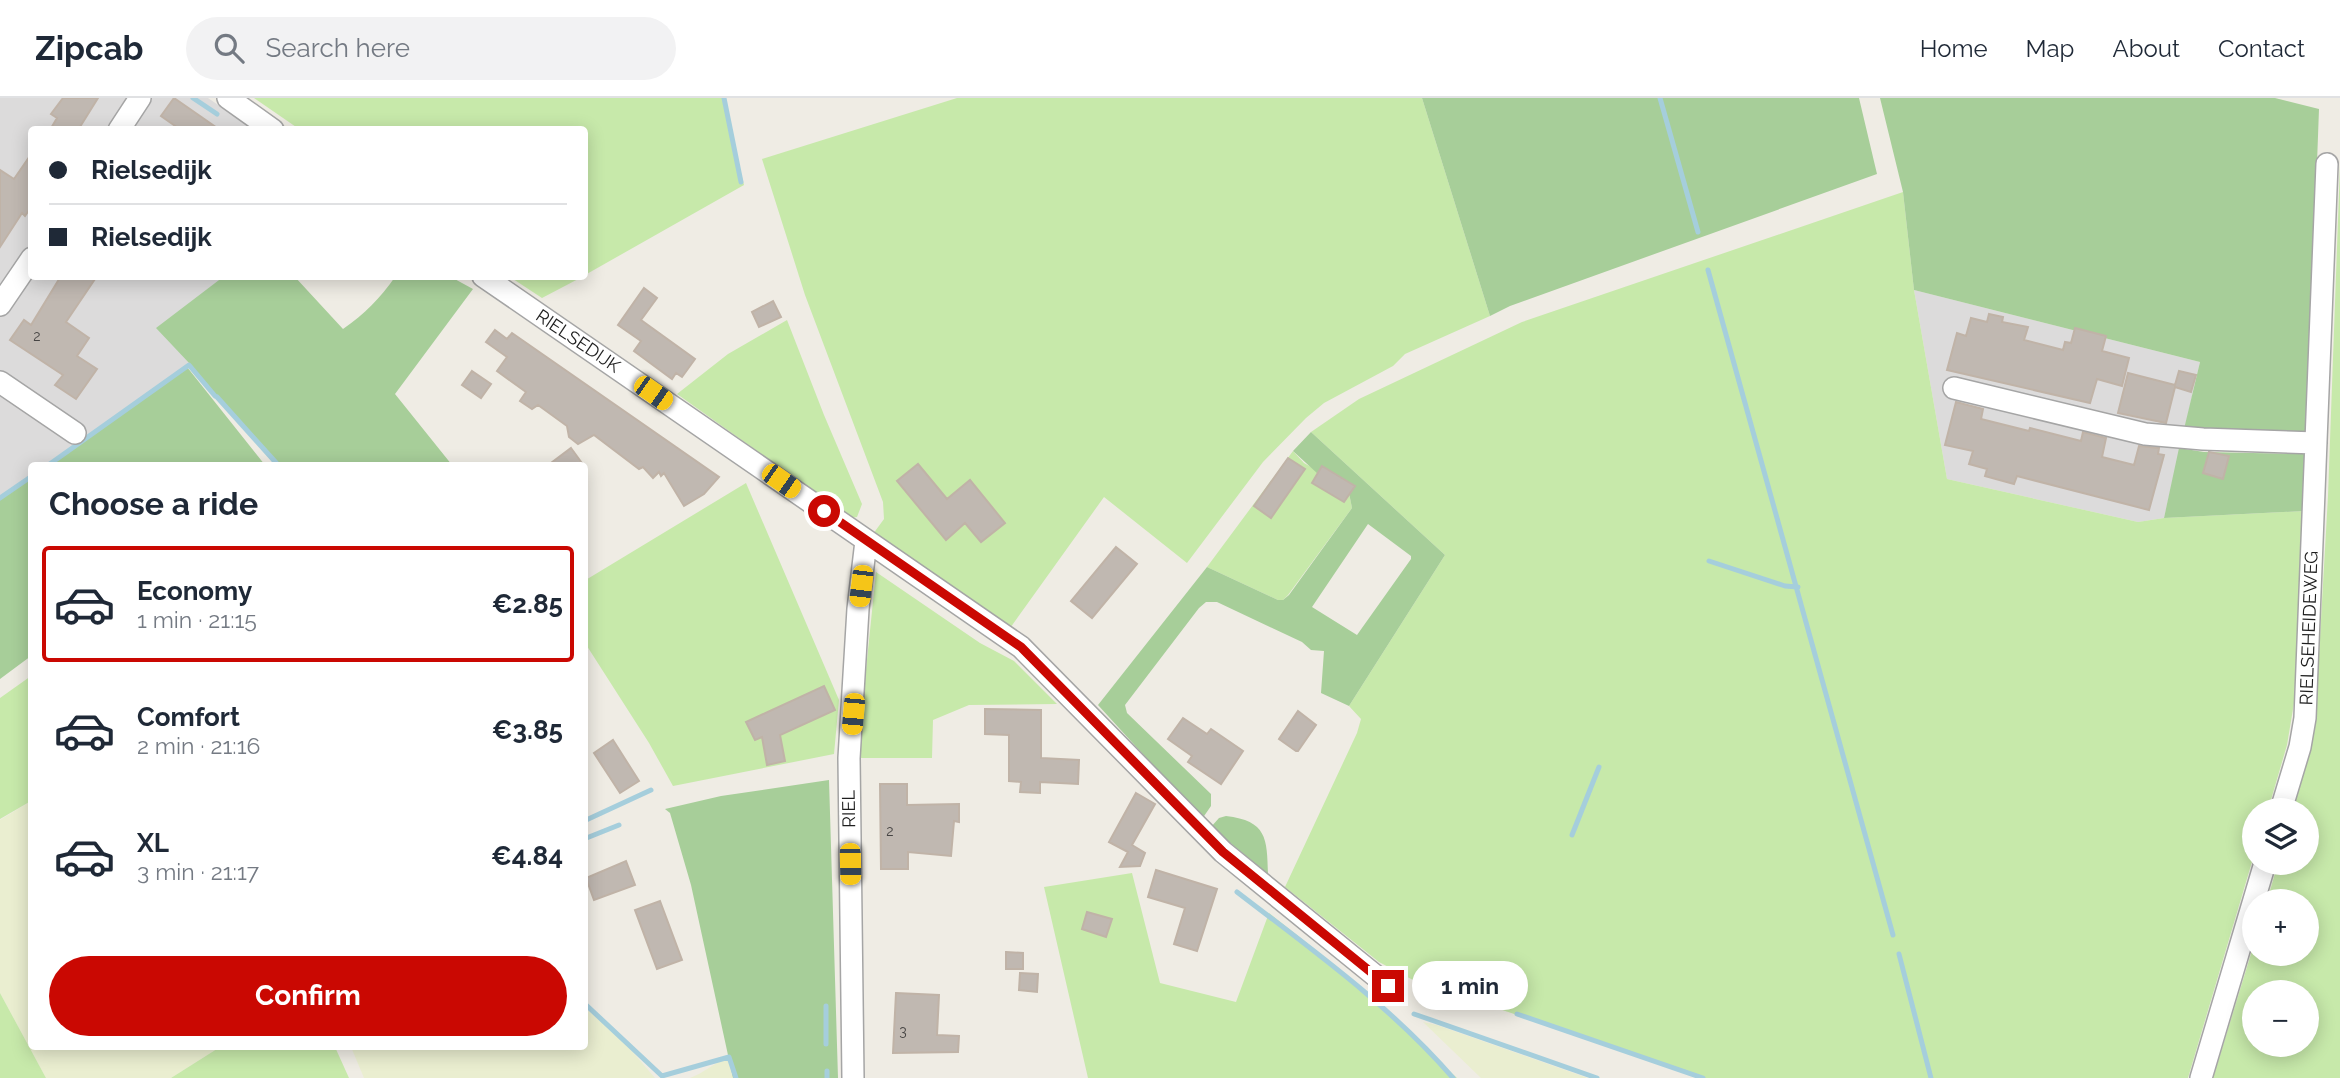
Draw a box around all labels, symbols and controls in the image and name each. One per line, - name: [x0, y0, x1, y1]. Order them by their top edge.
- search box: [186, 17, 676, 80]
- text: Zipcab: [35, 29, 144, 68]
- icon: search: [210, 29, 248, 67]
- text: Search here: [266, 33, 410, 63]
- text: Home: [1920, 34, 1988, 63]
- text: Map: [2026, 34, 2074, 63]
- text: About: [2112, 34, 2180, 63]
- text: Contact: [2218, 34, 2305, 63]
- text: Rielsedijk: [91, 155, 212, 185]
- text: Rielsedijk: [91, 222, 212, 252]
- street label: RIELSEDIJK: [532, 305, 625, 377]
- house number: 2: [33, 328, 41, 344]
- car: [630, 372, 677, 414]
- car: [758, 460, 805, 502]
- text: Choose a ride: [49, 485, 258, 522]
- route start: [808, 495, 840, 527]
- street label: RIELSEHEIDEWEG: [2295, 550, 2322, 706]
- car: [849, 564, 874, 608]
- icon: car: [53, 573, 116, 636]
- text: Economy: [137, 576, 252, 606]
- text: €2.85: [492, 589, 563, 619]
- text: 1 min · 21:15: [137, 606, 257, 633]
- car: [841, 692, 866, 736]
- icon: car: [53, 699, 116, 762]
- text: Comfort: [137, 702, 240, 732]
- text: €3.85: [492, 715, 563, 745]
- text: 2 min · 21:16: [137, 732, 260, 759]
- street label: RIEL: [838, 789, 859, 828]
- map controls: [2242, 798, 2319, 1057]
- button: layers: [2242, 798, 2319, 875]
- house number: 2: [886, 823, 894, 839]
- icon: car: [53, 825, 116, 888]
- text: XL: [137, 828, 169, 858]
- text: €4.84: [491, 841, 563, 871]
- car: [840, 843, 861, 885]
- text: 3 min · 21:17: [137, 858, 259, 885]
- button: +: [2242, 889, 2319, 966]
- button: Confirm: [49, 956, 567, 1036]
- callout: 1 min: [1412, 962, 1528, 1010]
- route end: [1372, 970, 1404, 1002]
- text: 1 min: [1441, 972, 1499, 999]
- button: −: [2242, 980, 2319, 1057]
- house number: 3: [899, 1023, 907, 1039]

